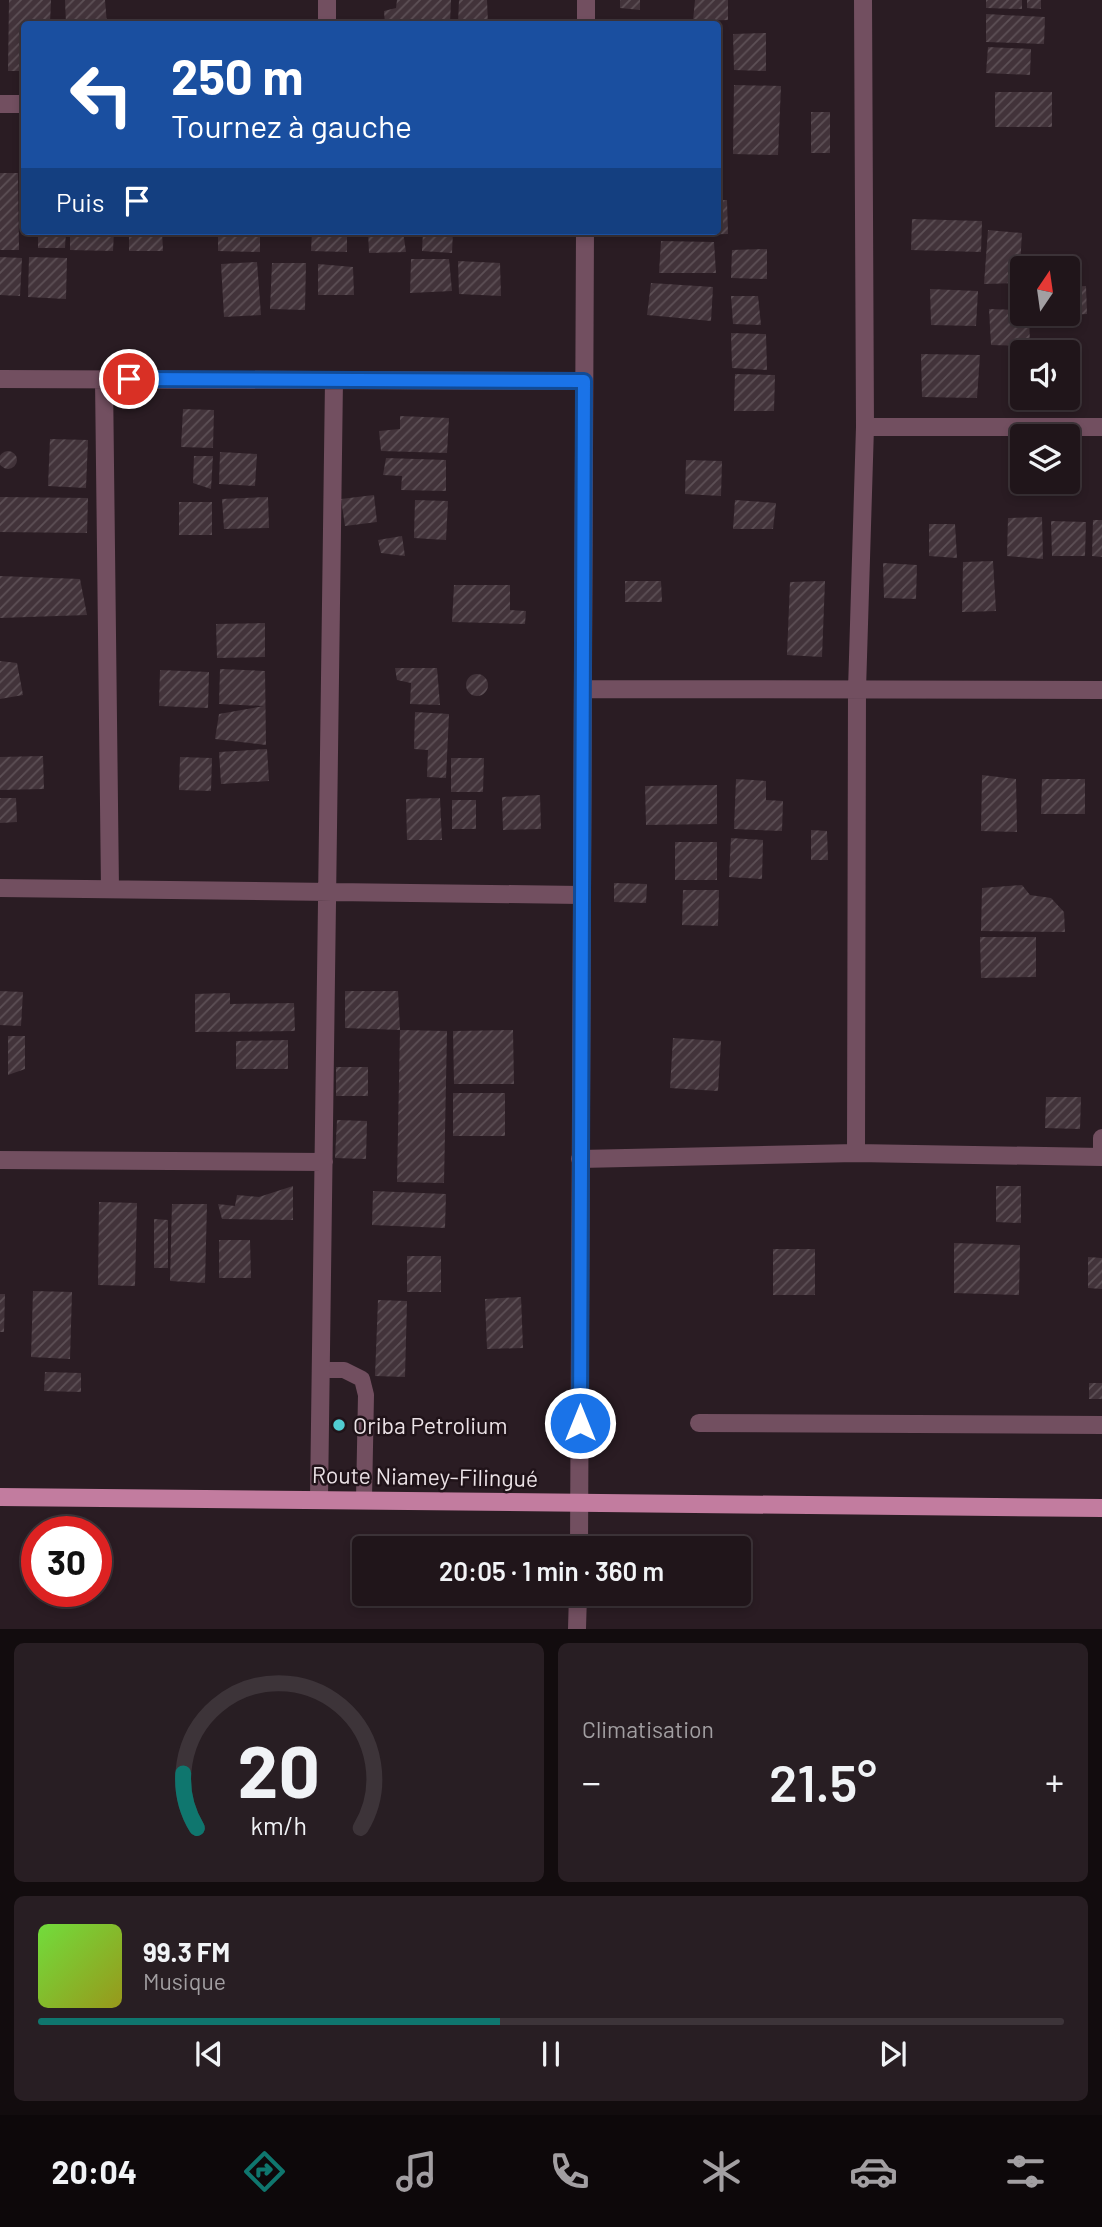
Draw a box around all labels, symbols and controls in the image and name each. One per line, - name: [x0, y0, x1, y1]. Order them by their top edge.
- text: 250 m: [171, 46, 304, 105]
- icon: left: [56, 49, 147, 140]
- text: Tournez à gauche: [171, 106, 412, 144]
- icon: arrive: [118, 182, 156, 220]
- text: Puis: [56, 186, 104, 217]
- north arrow: [1010, 256, 1080, 326]
- map controls: [1010, 256, 1080, 494]
- button: sound: [1010, 340, 1080, 410]
- pin: [99, 349, 159, 409]
- icon: arrive: [110, 360, 148, 398]
- button: layers: [1010, 424, 1080, 494]
- position arrow: [543, 1386, 617, 1460]
- place label: Oriba Petrolium: [353, 1411, 507, 1439]
- marker: Oriba Petrolium: [331, 1417, 347, 1433]
- street label: Route Niamey-Filingué: [312, 1460, 538, 1492]
- speed limit sign: 30: [21, 1516, 112, 1607]
- text: 20:05 · 1 min · 360 m: [439, 1555, 664, 1586]
- text: Climatisation: [582, 1715, 714, 1743]
- text: 20: [238, 1726, 320, 1814]
- text: 21.5°: [769, 1750, 877, 1812]
- text: −: [582, 1758, 601, 1804]
- text: +: [1045, 1758, 1064, 1804]
- text: km/h: [251, 1810, 307, 1840]
- text: 99.3 FM: [143, 1936, 230, 1967]
- text: Musique: [143, 1967, 226, 1995]
- icon: previous: [190, 2035, 228, 2073]
- icon: pause: [532, 2035, 570, 2073]
- icon: next: [874, 2035, 912, 2073]
- icon: directions: [240, 2147, 289, 2196]
- icon: music: [392, 2147, 441, 2196]
- icon: phone: [545, 2147, 594, 2196]
- icon: climate: [697, 2147, 746, 2196]
- icon: car: [849, 2147, 898, 2196]
- icon: filters: [1001, 2147, 1050, 2196]
- text: 20:04: [52, 2152, 137, 2190]

